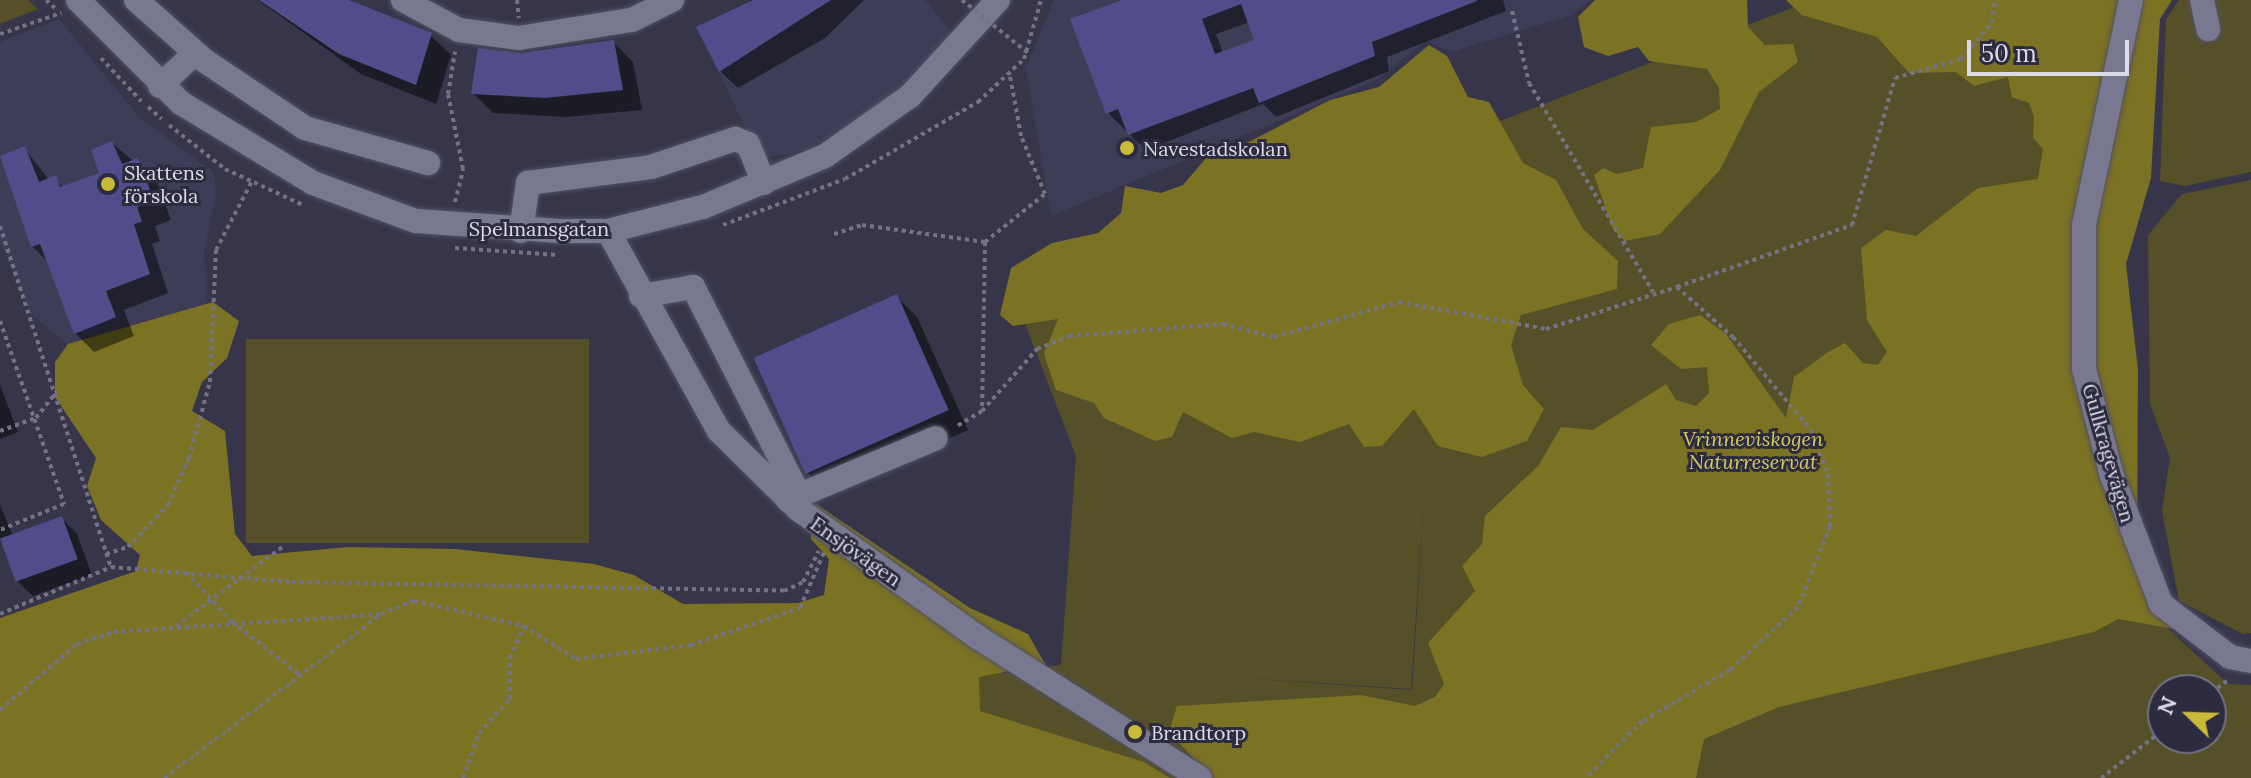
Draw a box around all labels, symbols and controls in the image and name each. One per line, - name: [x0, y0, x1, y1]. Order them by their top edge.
- scale bar: [1971, 24, 2133, 74]
- text: 50 m: [1981, 38, 2037, 69]
- place label: Navestadskolan: [1143, 136, 1288, 160]
- marker: Navestadskolan: [1118, 139, 1136, 157]
- place label: Skattens förskola: [124, 160, 204, 207]
- marker: Skattens förskola: [99, 175, 117, 193]
- street label: Spelmansgatan: [469, 216, 609, 240]
- street label: Gullkragevägen: [2078, 381, 2140, 525]
- park label: Vrinneviskogen Naturreservat: [1683, 426, 1823, 473]
- street label: Ensjövägen: [806, 511, 906, 591]
- north arrow: [2147, 674, 2227, 754]
- text: N: [2151, 692, 2183, 719]
- place label: Brandtorp: [1151, 720, 1246, 744]
- marker: Brandtorp: [1126, 723, 1144, 741]

